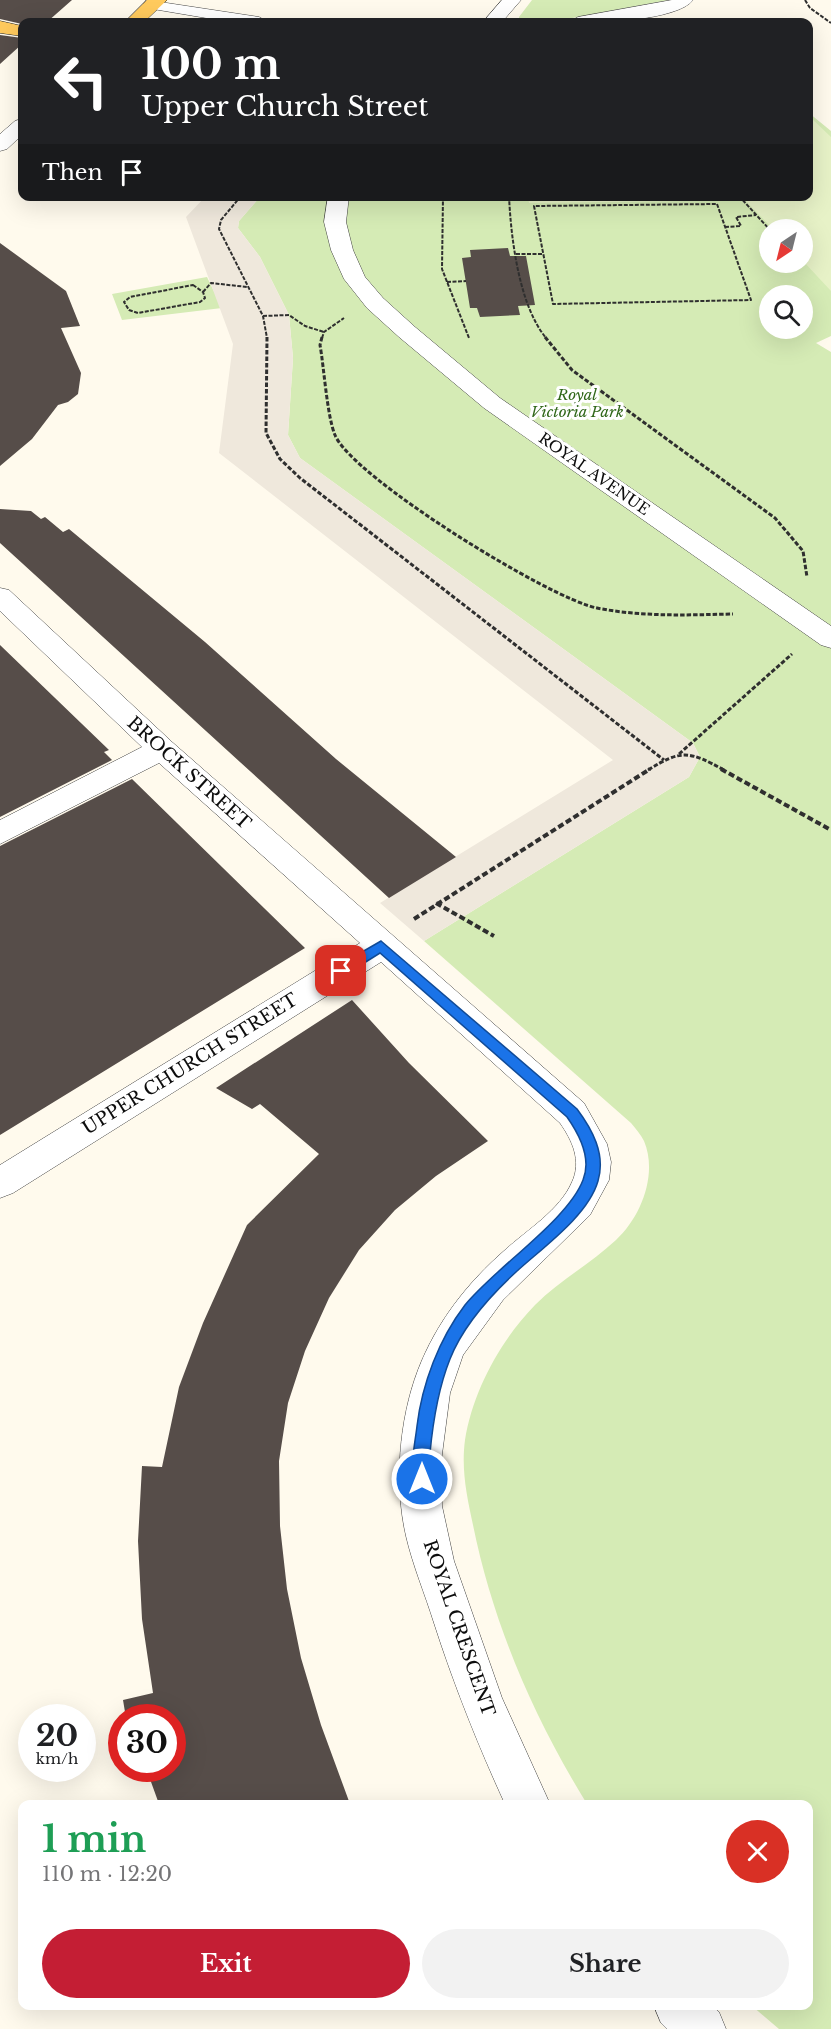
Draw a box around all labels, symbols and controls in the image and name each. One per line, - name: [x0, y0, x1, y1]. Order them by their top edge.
- text: 100 m: [141, 38, 280, 90]
- icon: left: [42, 42, 120, 120]
- text: Upper Church Street: [141, 90, 429, 123]
- icon: arrive: [115, 156, 148, 189]
- text: Then: [42, 159, 103, 186]
- north arrow: [759, 219, 813, 273]
- map controls: [759, 219, 813, 339]
- button: search: [759, 285, 813, 339]
- park label: Royal Victoria Park: [530, 385, 624, 421]
- street label: ROYAL AVENUE: [535, 428, 654, 519]
- street label: BROCK STREET: [123, 712, 256, 835]
- pin: [315, 945, 366, 996]
- icon: arrive: [324, 954, 357, 987]
- street label: UPPER CHURCH STREET: [78, 988, 302, 1139]
- position arrow: [390, 1447, 454, 1511]
- street label: ROYAL CRESCENT: [418, 1537, 500, 1720]
- speed limit sign: 30: [108, 1704, 186, 1782]
- text: 20: [36, 1717, 78, 1754]
- text: km/h: [36, 1749, 78, 1768]
- text: 1 min: [42, 1817, 146, 1862]
- button: close: [726, 1820, 789, 1883]
- text: 110 m · 12:20: [42, 1862, 172, 1886]
- button: Exit: [42, 1929, 410, 1998]
- button: Share: [422, 1929, 789, 1998]

